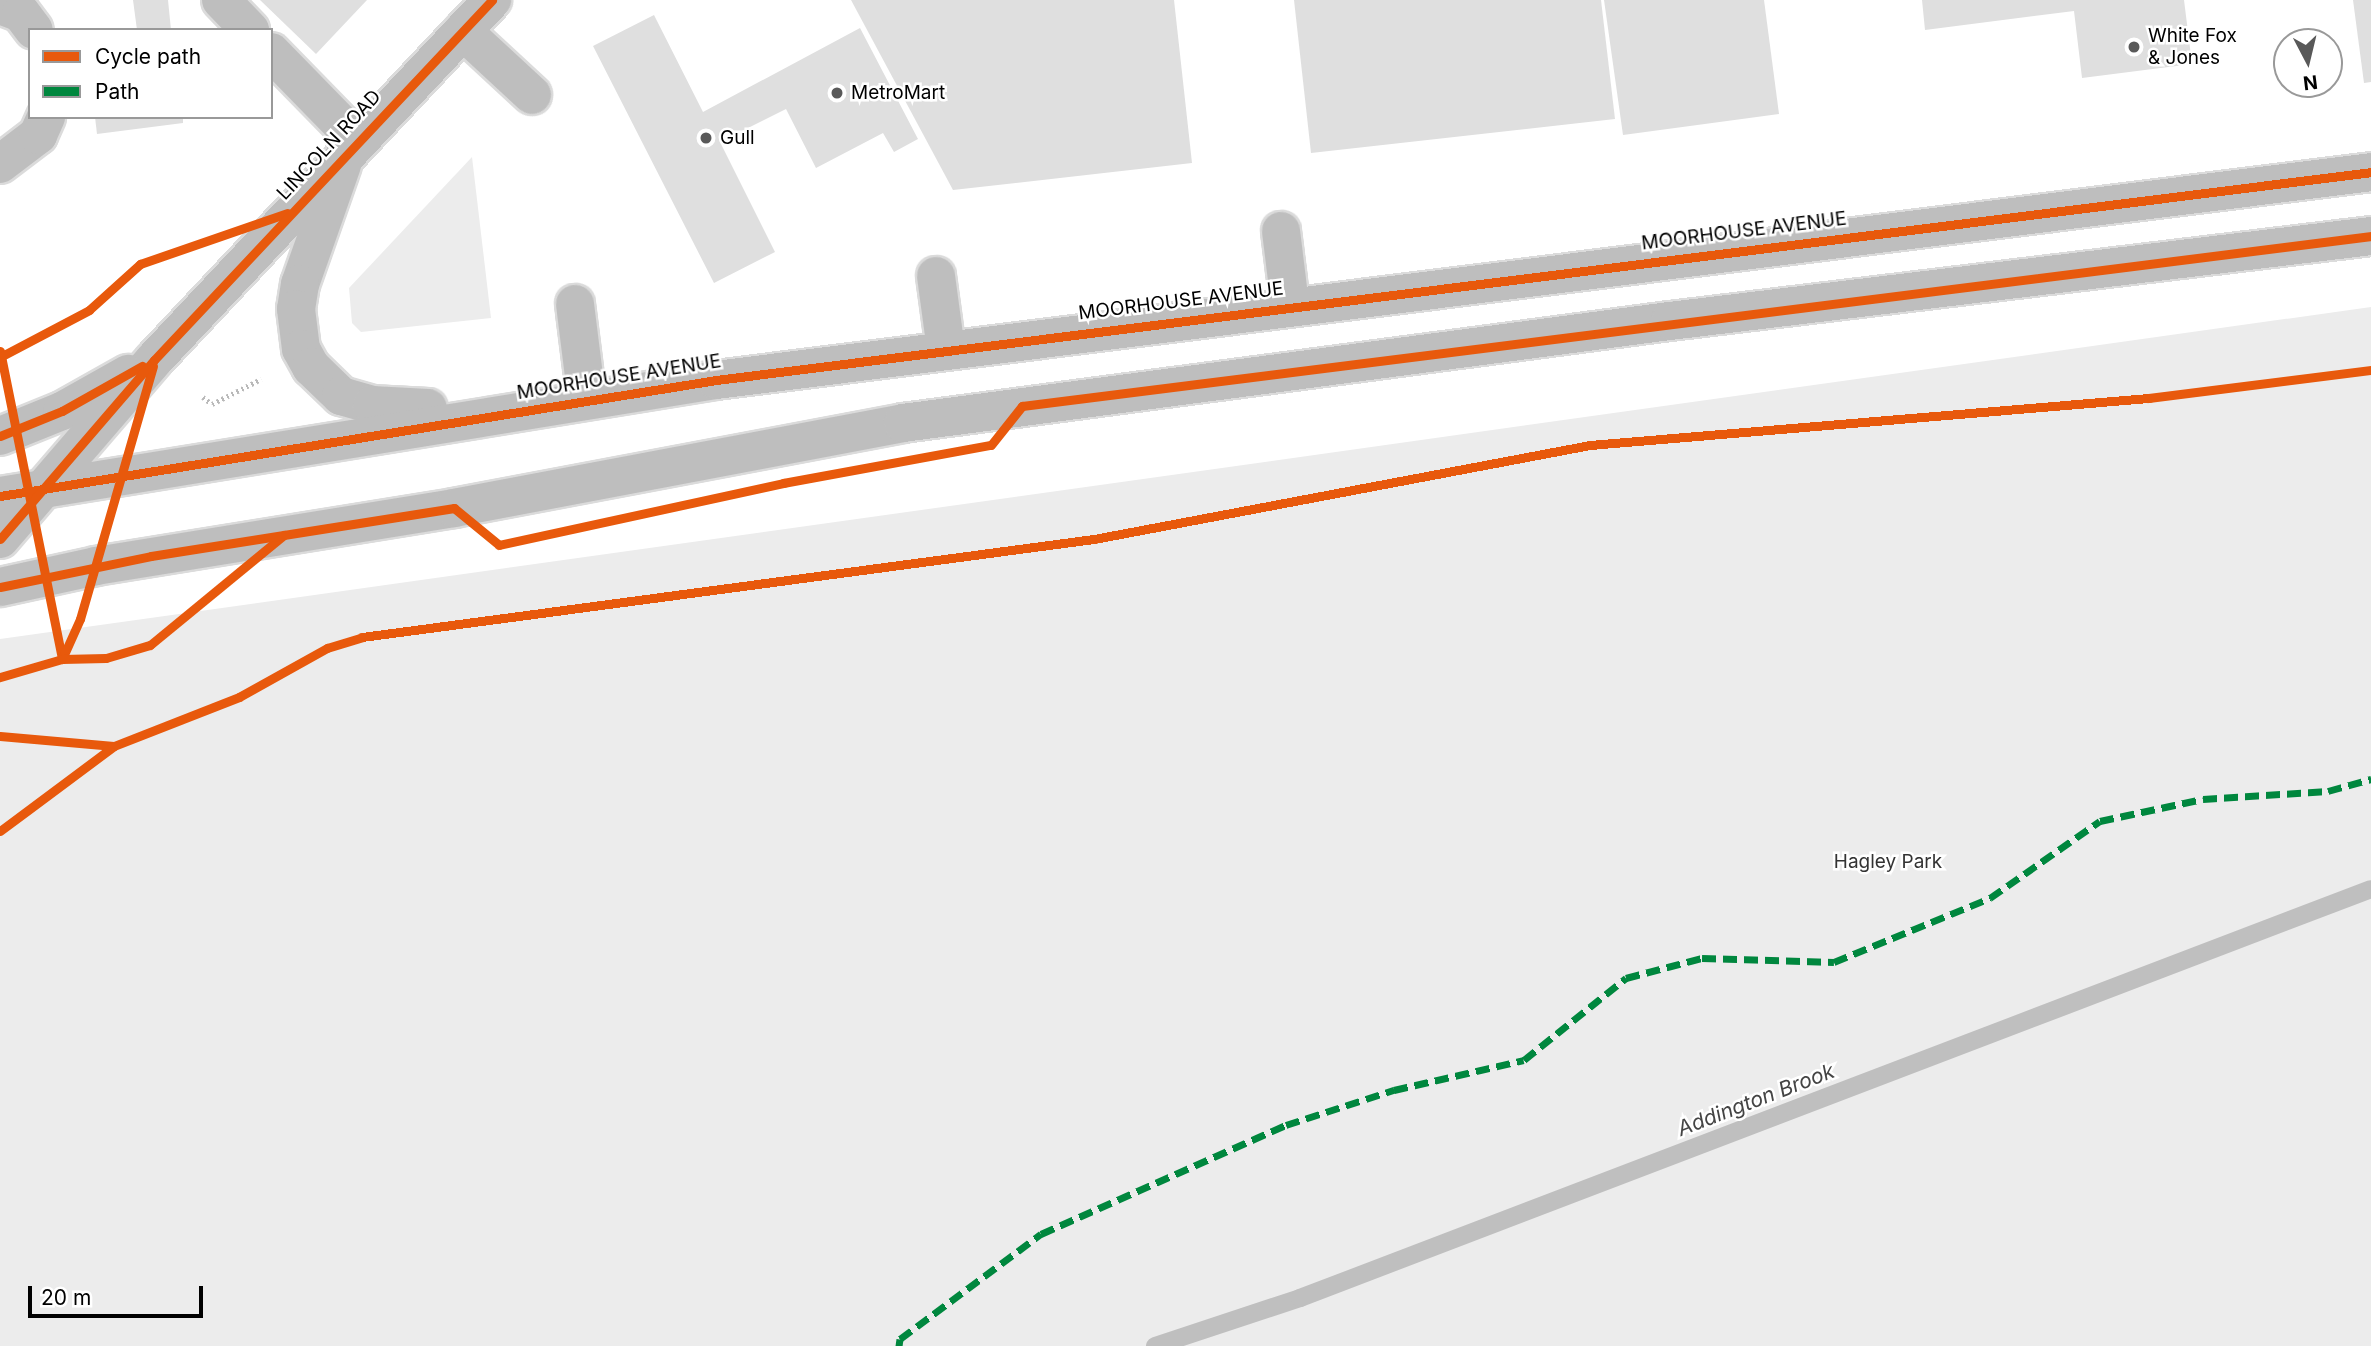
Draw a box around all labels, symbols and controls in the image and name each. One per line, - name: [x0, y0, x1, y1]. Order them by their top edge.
- place label: White Fox & Jones: [2148, 25, 2237, 69]
- legend: [28, 28, 273, 119]
- north arrow: [2273, 28, 2343, 98]
- marker: White Fox & Jones: [2126, 39, 2142, 55]
- text: Cycle path: [95, 44, 201, 69]
- text: N: [2302, 70, 2319, 95]
- text: Path: [95, 79, 140, 104]
- place label: MetroMart: [851, 82, 945, 104]
- street label: LINCOLN ROAD: [272, 85, 386, 205]
- marker: MetroMart: [829, 85, 845, 101]
- place label: Gull: [720, 127, 755, 149]
- marker: Gull: [698, 130, 714, 146]
- street label: MOORHOUSE AVENUE: [1640, 207, 1848, 255]
- street label: MOORHOUSE AVENUE: [1077, 277, 1285, 325]
- street label: MOORHOUSE AVENUE: [515, 350, 723, 404]
- park label: Hagley Park: [1834, 851, 1942, 873]
- water label: Addington Brook: [1674, 1058, 1838, 1142]
- scale bar: [32, 1272, 206, 1316]
- text: 20 m: [41, 1285, 91, 1310]

